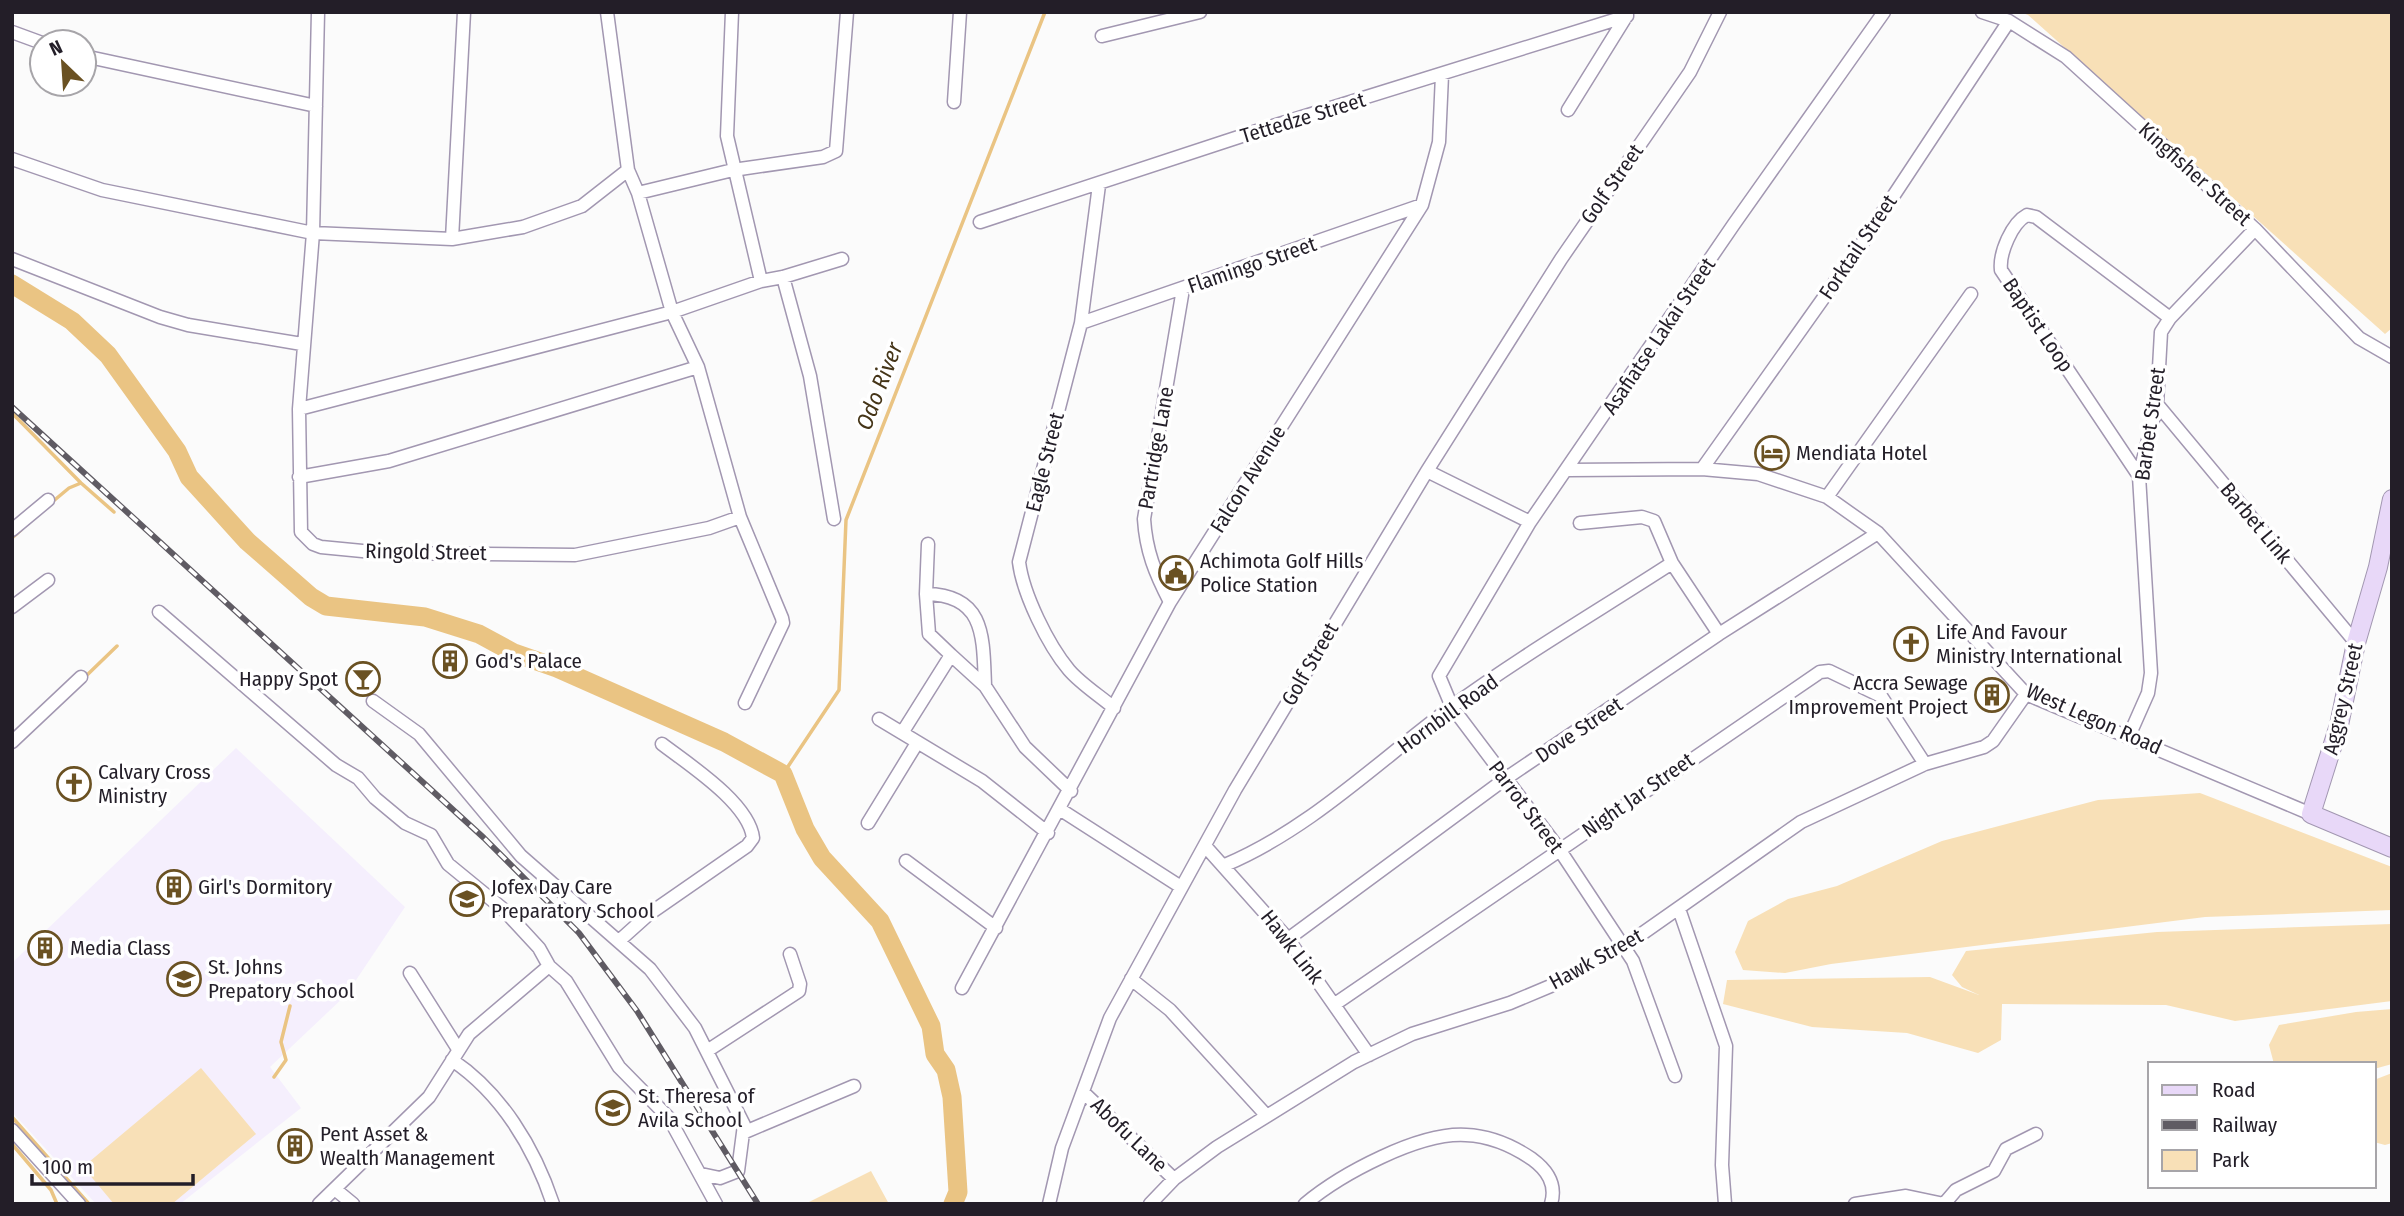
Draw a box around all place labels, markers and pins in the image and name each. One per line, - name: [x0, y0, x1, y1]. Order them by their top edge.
- hotel icon: Mendiata Hotel: [1753, 434, 1791, 472]
- place label: Mendiata Hotel: [1796, 440, 1928, 466]
- place label: Achimota Golf Hills Police Station: [1200, 548, 1364, 598]
- public building icon: Achimota Golf Hills Police Station: [1157, 554, 1195, 592]
- place label: Life And Favour Ministry International: [1936, 619, 2123, 669]
- church icon: Life And Favour Ministry International: [1892, 625, 1930, 663]
- building icon: God's Palace: [431, 642, 469, 680]
- place label: God's Palace: [475, 648, 582, 674]
- bar icon: Happy Spot: [344, 660, 382, 698]
- place label: Happy Spot: [239, 666, 338, 692]
- place label: Accra Sewage Improvement Project: [1789, 670, 1968, 720]
- building icon: Accra Sewage Improvement Project: [1973, 676, 2011, 714]
- place label: Calvary Cross Ministry: [98, 759, 211, 809]
- church icon: Calvary Cross Ministry: [55, 765, 93, 803]
- building icon: Girl's Dormitory: [155, 868, 193, 906]
- place label: Girl's Dormitory: [198, 874, 333, 900]
- place label: Jofex Day Care Preparatory School: [491, 874, 655, 924]
- school or university icon: Jofex Day Care Preparatory School: [448, 880, 486, 918]
- building icon: Media Class: [26, 929, 64, 967]
- place label: Media Class: [70, 935, 171, 961]
- place label: St. Johns Prepatory School: [208, 954, 355, 1004]
- school or university icon: St. Johns Prepatory School: [165, 960, 203, 998]
- place label: St. Theresa of Avila School: [638, 1083, 756, 1133]
- school or university icon: St. Theresa of Avila School: [594, 1089, 632, 1127]
- place label: Pent Asset & Wealth Management: [320, 1121, 495, 1171]
- building icon: Pent Asset & Wealth Management: [276, 1127, 314, 1165]

